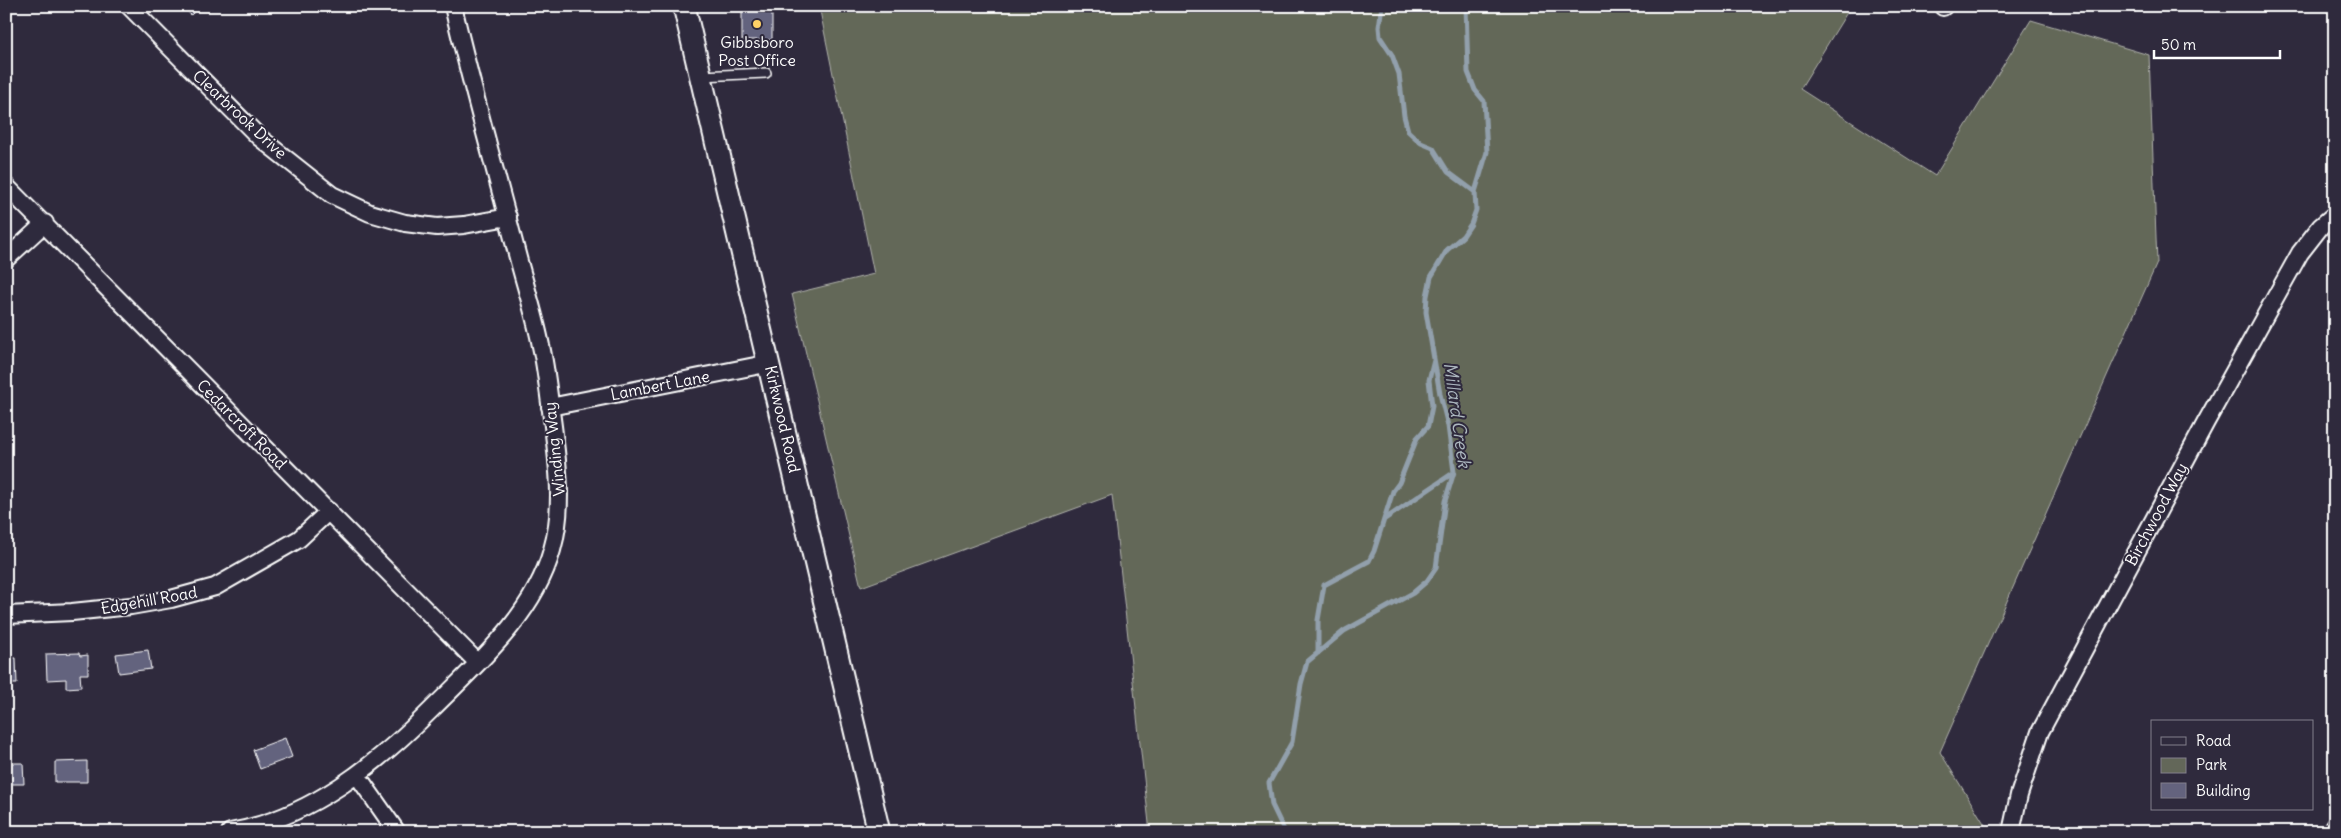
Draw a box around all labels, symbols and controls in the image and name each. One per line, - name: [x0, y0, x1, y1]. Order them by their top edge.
- marker: Gibbsboro Post Office: [751, 18, 763, 30]
- scale bar: [2154, 28, 2280, 60]
- place label: Gibbsboro Post Office: [718, 32, 796, 70]
- text: 50 m: [2161, 35, 2196, 54]
- street label: Clearbrook Drive: [189, 65, 291, 163]
- water label: Millard Creek: [1439, 361, 1477, 471]
- street label: Kirkwood Road: [761, 363, 805, 475]
- street label: Lambert Lane: [609, 366, 711, 404]
- street label: Cedarcroft Road: [193, 375, 291, 473]
- street label: Winding Way: [539, 401, 569, 497]
- street label: Birchwood Way: [2120, 459, 2192, 569]
- street label: Edgehill Road: [99, 582, 199, 618]
- legend: [2151, 720, 2314, 810]
- text: Road: [2196, 731, 2231, 750]
- text: Park: [2196, 755, 2227, 774]
- text: Building: [2196, 781, 2251, 800]

